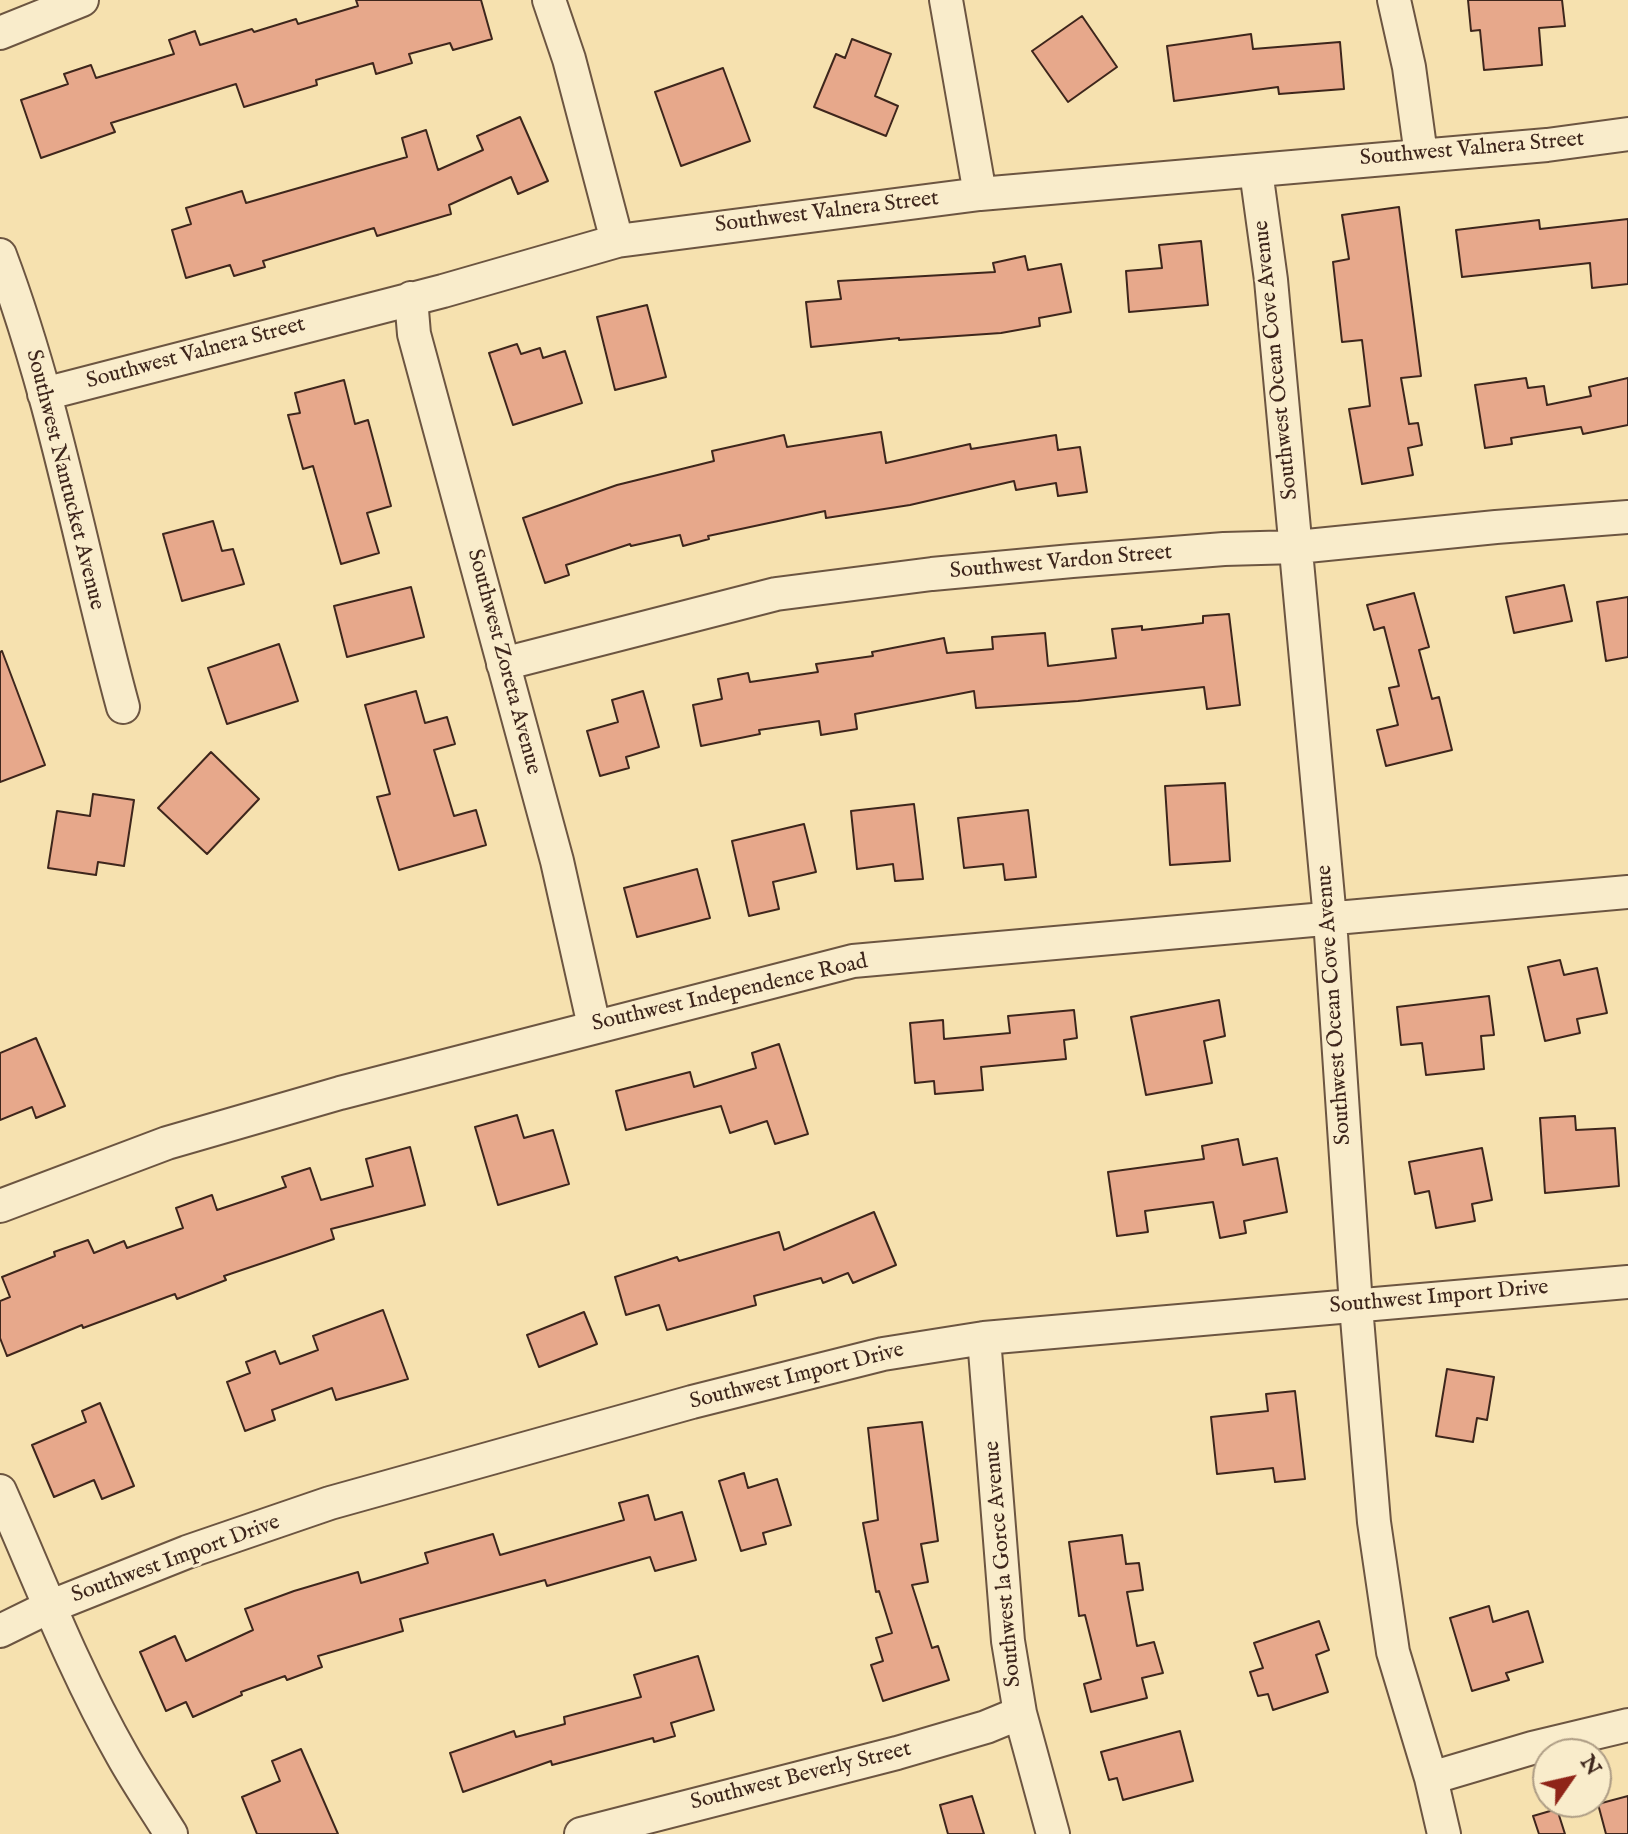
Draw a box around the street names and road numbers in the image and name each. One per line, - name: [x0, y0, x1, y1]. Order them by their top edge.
- street label: Southwest Valnera Street: [1359, 127, 1585, 173]
- street label: Southwest Valnera Street: [714, 186, 940, 240]
- street label: Southwest Ocean Cove Avenue: [1249, 219, 1305, 501]
- street label: Southwest Valnera Street: [84, 312, 308, 396]
- street label: Southwest Nantucket Avenue: [19, 347, 109, 613]
- street label: Southwest Vardon Street: [949, 540, 1173, 586]
- street label: Southwest Zoreta Avenue: [460, 546, 546, 778]
- street label: Southwest Ocean Cove Avenue: [1312, 864, 1358, 1146]
- street label: Southwest Independence Road: [590, 949, 870, 1039]
- street label: Southwest Import Drive: [1328, 1275, 1550, 1321]
- street label: Southwest Import Drive: [687, 1338, 907, 1416]
- street label: Southwest la Gorce Avenue: [980, 1440, 1028, 1688]
- street label: Southwest Import Drive: [68, 1510, 284, 1610]
- street label: Southwest Beverly Street: [688, 1737, 914, 1817]

